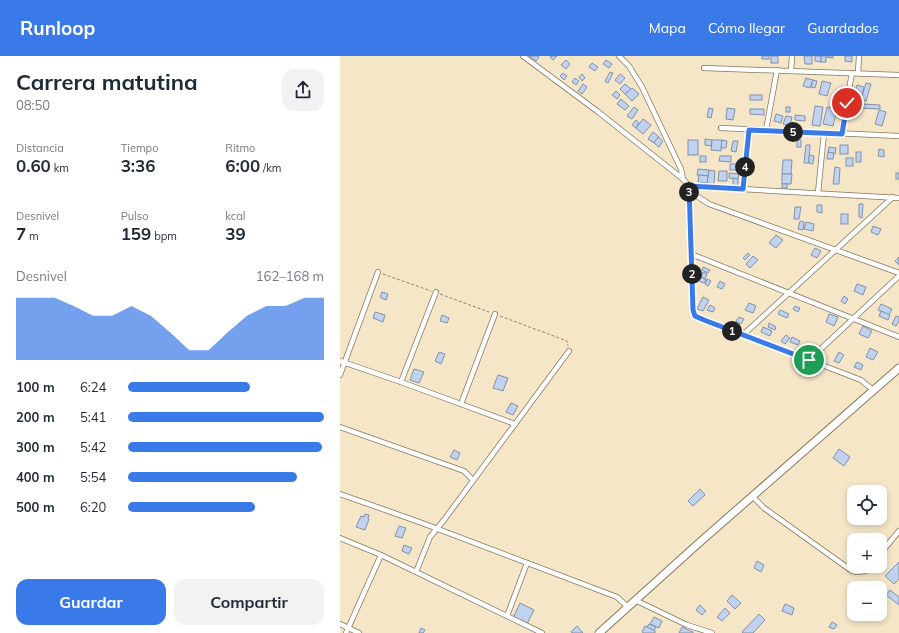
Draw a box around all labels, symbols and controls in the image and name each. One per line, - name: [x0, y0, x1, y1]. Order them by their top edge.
- text: Runloop: [20, 16, 95, 40]
- text: Mapa: [649, 19, 686, 37]
- text: Cómo llegar: [708, 19, 785, 37]
- text: Guardados: [807, 19, 879, 37]
- text: Carrera matutina: [16, 68, 198, 96]
- button: share: [282, 69, 324, 111]
- pin: [830, 86, 864, 120]
- icon: check: [836, 92, 858, 114]
- text: 08:50: [16, 97, 50, 113]
- pin: 5: [783, 122, 803, 142]
- text: 5: [790, 125, 796, 139]
- text: Distancia: [16, 141, 64, 155]
- text: Tiempo: [121, 141, 158, 155]
- text: Ritmo: [225, 141, 255, 155]
- text: 0.60: [16, 155, 51, 176]
- text: 3:36: [121, 155, 155, 176]
- text: 6:00: [225, 155, 260, 176]
- pin: 4: [735, 157, 755, 177]
- text: 4: [742, 160, 748, 174]
- text: km: [51, 161, 69, 175]
- text: /km: [260, 161, 281, 175]
- pin: 3: [679, 182, 699, 202]
- text: 3: [686, 185, 692, 199]
- text: Desnivel: [16, 209, 59, 223]
- text: Pulso: [121, 209, 148, 223]
- text: kcal: [225, 209, 245, 223]
- text: 7: [16, 223, 26, 244]
- text: 159: [121, 223, 151, 244]
- text: 39: [225, 223, 246, 244]
- text: m: [26, 229, 39, 243]
- text: bpm: [151, 229, 177, 243]
- pin: 2: [682, 264, 702, 284]
- text: 2: [689, 267, 695, 281]
- text: Desnivel: [16, 268, 67, 284]
- text: 162–168 m: [256, 268, 324, 284]
- pin: 1: [722, 321, 742, 341]
- text: 1: [729, 324, 735, 338]
- pin: [792, 343, 826, 377]
- icon: arrive: [798, 349, 820, 371]
- text: 100 m: [16, 379, 55, 395]
- text: 6:24: [80, 379, 106, 395]
- text: 200 m: [16, 409, 55, 425]
- text: 5:41: [80, 409, 106, 425]
- text: 300 m: [16, 439, 55, 455]
- text: 5:42: [80, 439, 106, 455]
- text: 400 m: [16, 469, 55, 485]
- text: 5:54: [80, 469, 106, 485]
- map controls: [847, 485, 887, 621]
- button: locate: [847, 485, 887, 525]
- text: 500 m: [16, 499, 55, 515]
- text: 6:20: [80, 499, 106, 515]
- button: +: [847, 533, 887, 573]
- button: Guardar: [16, 579, 166, 625]
- button: Compartir: [174, 579, 324, 625]
- button: −: [847, 581, 887, 621]

